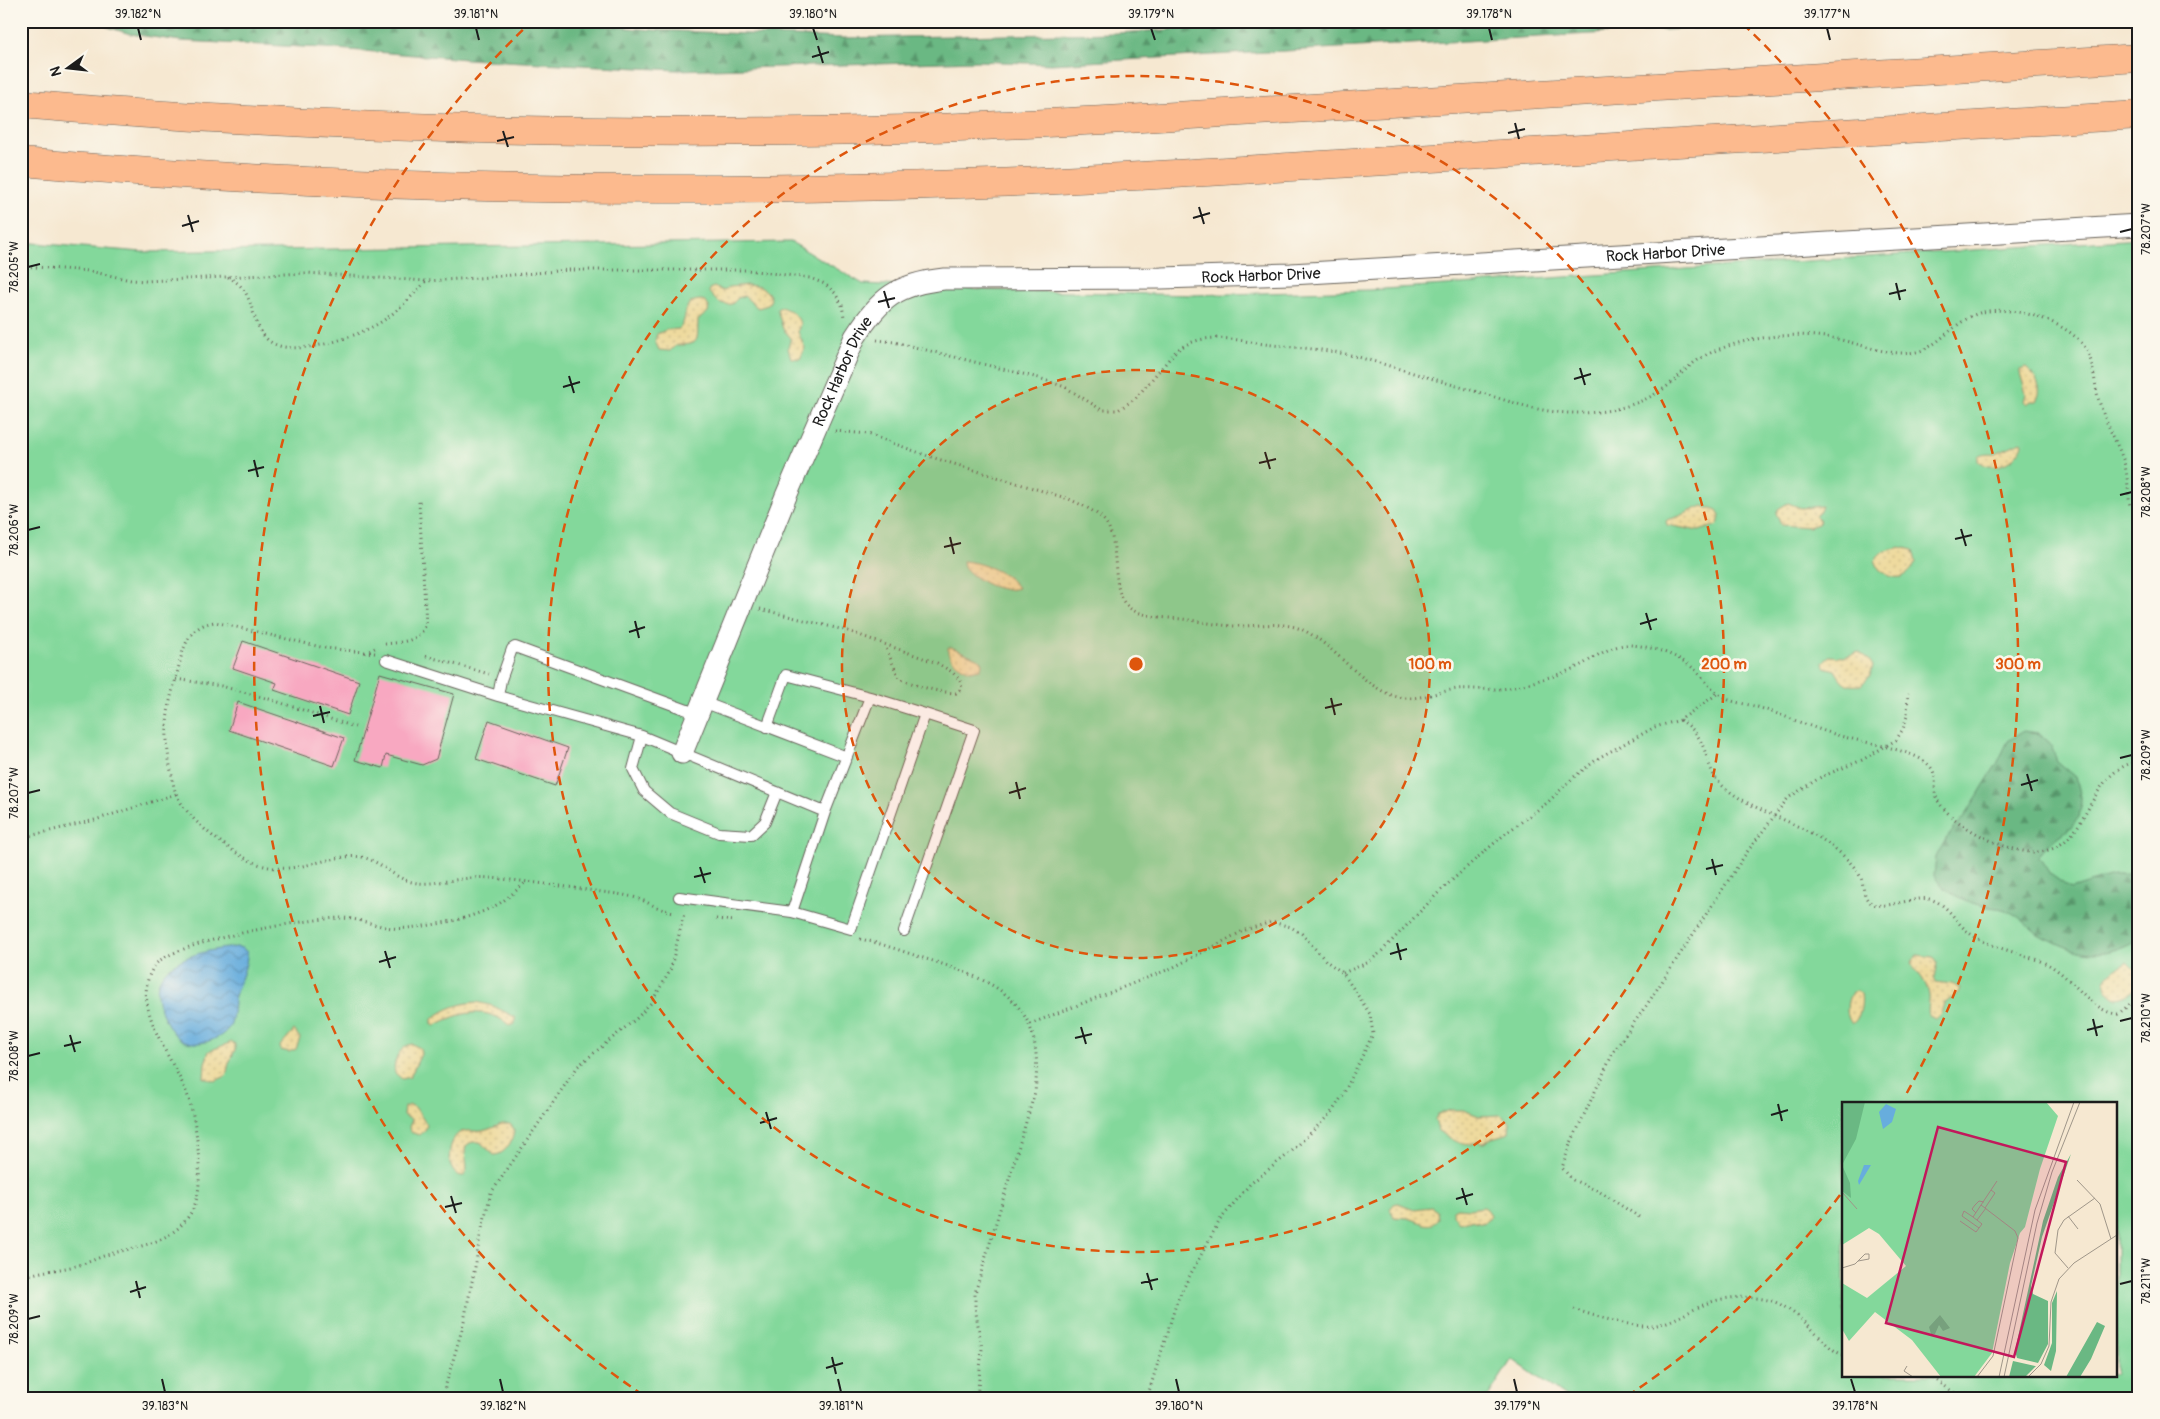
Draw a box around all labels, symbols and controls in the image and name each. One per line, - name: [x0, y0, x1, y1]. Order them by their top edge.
- text: 39.182°N: [115, 7, 161, 22]
- text: 39.181°N: [454, 7, 498, 22]
- text: 39.180°N: [789, 7, 837, 22]
- text: 39.179°N: [1128, 7, 1174, 22]
- text: 39.178°N: [1466, 7, 1512, 22]
- text: 39.177°N: [1804, 7, 1850, 22]
- north arrow: [42, 42, 92, 92]
- text: N: [46, 64, 65, 78]
- text: 78.207°W: [2139, 203, 2154, 255]
- street label: Rock Harbor Drive: [1605, 240, 1726, 267]
- text: 78.205°W: [7, 241, 22, 293]
- street label: Rock Harbor Drive: [1201, 263, 1321, 288]
- street label: Rock Harbor Drive: [808, 312, 877, 430]
- text: 78.208°W: [2139, 466, 2154, 518]
- text: 78.206°W: [7, 504, 22, 556]
- centre of rings: [1127, 655, 1145, 673]
- text: 100 m: [1409, 655, 1451, 674]
- text: 200 m: [1701, 655, 1747, 674]
- text: 300 m: [1995, 655, 2041, 674]
- text: 78.209°W: [2139, 729, 2154, 781]
- text: 78.207°W: [7, 767, 22, 819]
- text: 78.210°W: [2139, 993, 2154, 1043]
- text: 78.208°W: [7, 1030, 22, 1082]
- inset map: [1842, 1102, 2118, 1376]
- text: 78.211°W: [2139, 1258, 2154, 1304]
- text: 78.209°W: [7, 1293, 22, 1345]
- text: 39.183°N: [142, 1399, 188, 1414]
- text: 39.182°N: [480, 1399, 526, 1414]
- text: 39.181°N: [819, 1399, 863, 1414]
- text: 39.180°N: [1155, 1399, 1203, 1414]
- text: 39.179°N: [1494, 1399, 1540, 1414]
- text: 39.178°N: [1832, 1399, 1878, 1414]

